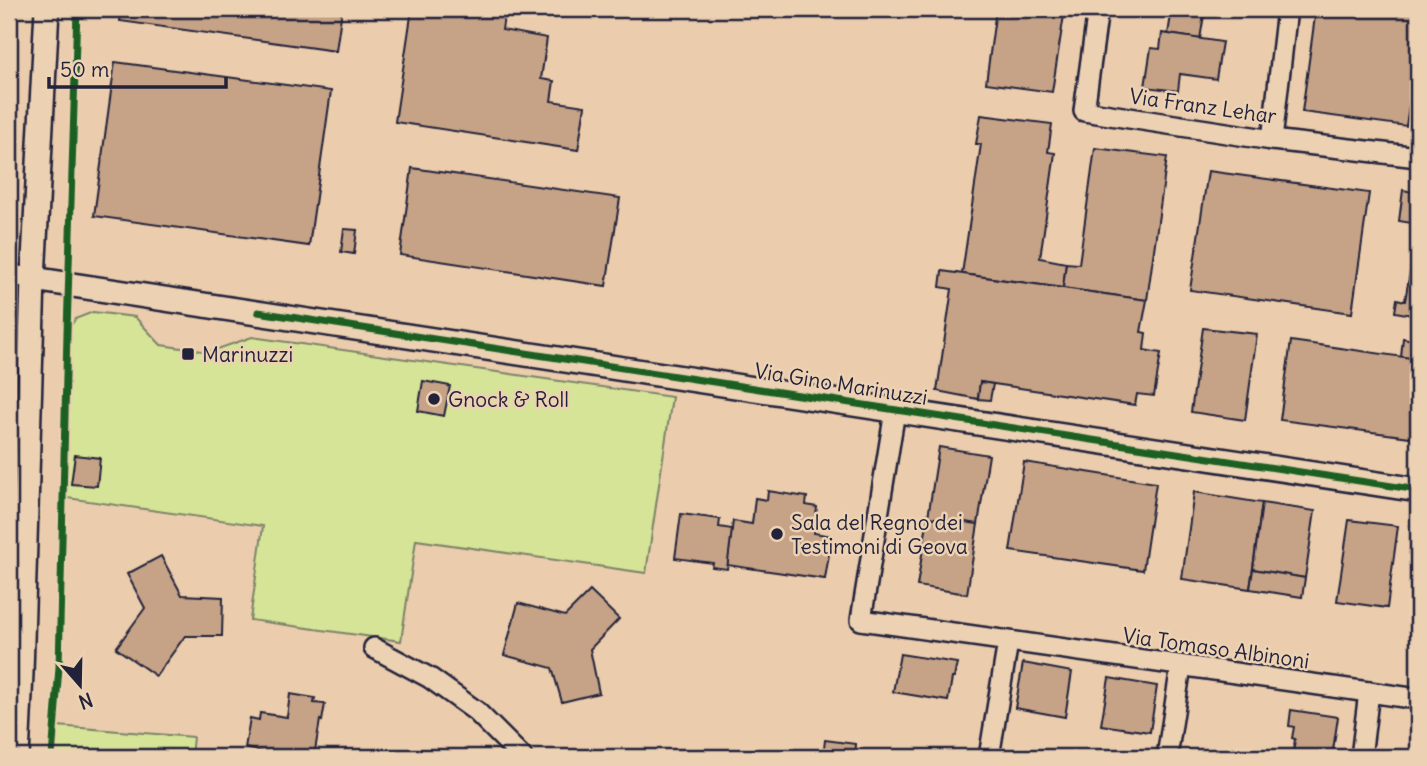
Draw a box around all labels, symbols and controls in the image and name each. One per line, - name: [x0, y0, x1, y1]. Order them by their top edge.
- scale bar: [49, 46, 226, 90]
- text: 50 m: [60, 56, 109, 83]
- street label: Via Franz Lehar: [1128, 82, 1279, 130]
- place label: Marinuzzi: [202, 341, 293, 368]
- marker: Marinuzzi: [180, 346, 196, 362]
- street label: Via Gino Marinuzzi: [753, 357, 929, 411]
- place label: Gnock & Roll: [448, 386, 569, 413]
- marker: Gnock & Roll: [426, 391, 442, 407]
- place label: Sala del Regno dei Testimoni di Geova: [791, 509, 968, 560]
- marker: Sala del Regno dei Testimoni di Geova: [769, 526, 785, 542]
- street label: Via Tomaso Albinoni: [1121, 622, 1311, 674]
- north arrow: [46, 650, 116, 720]
- text: N: [76, 687, 96, 714]

